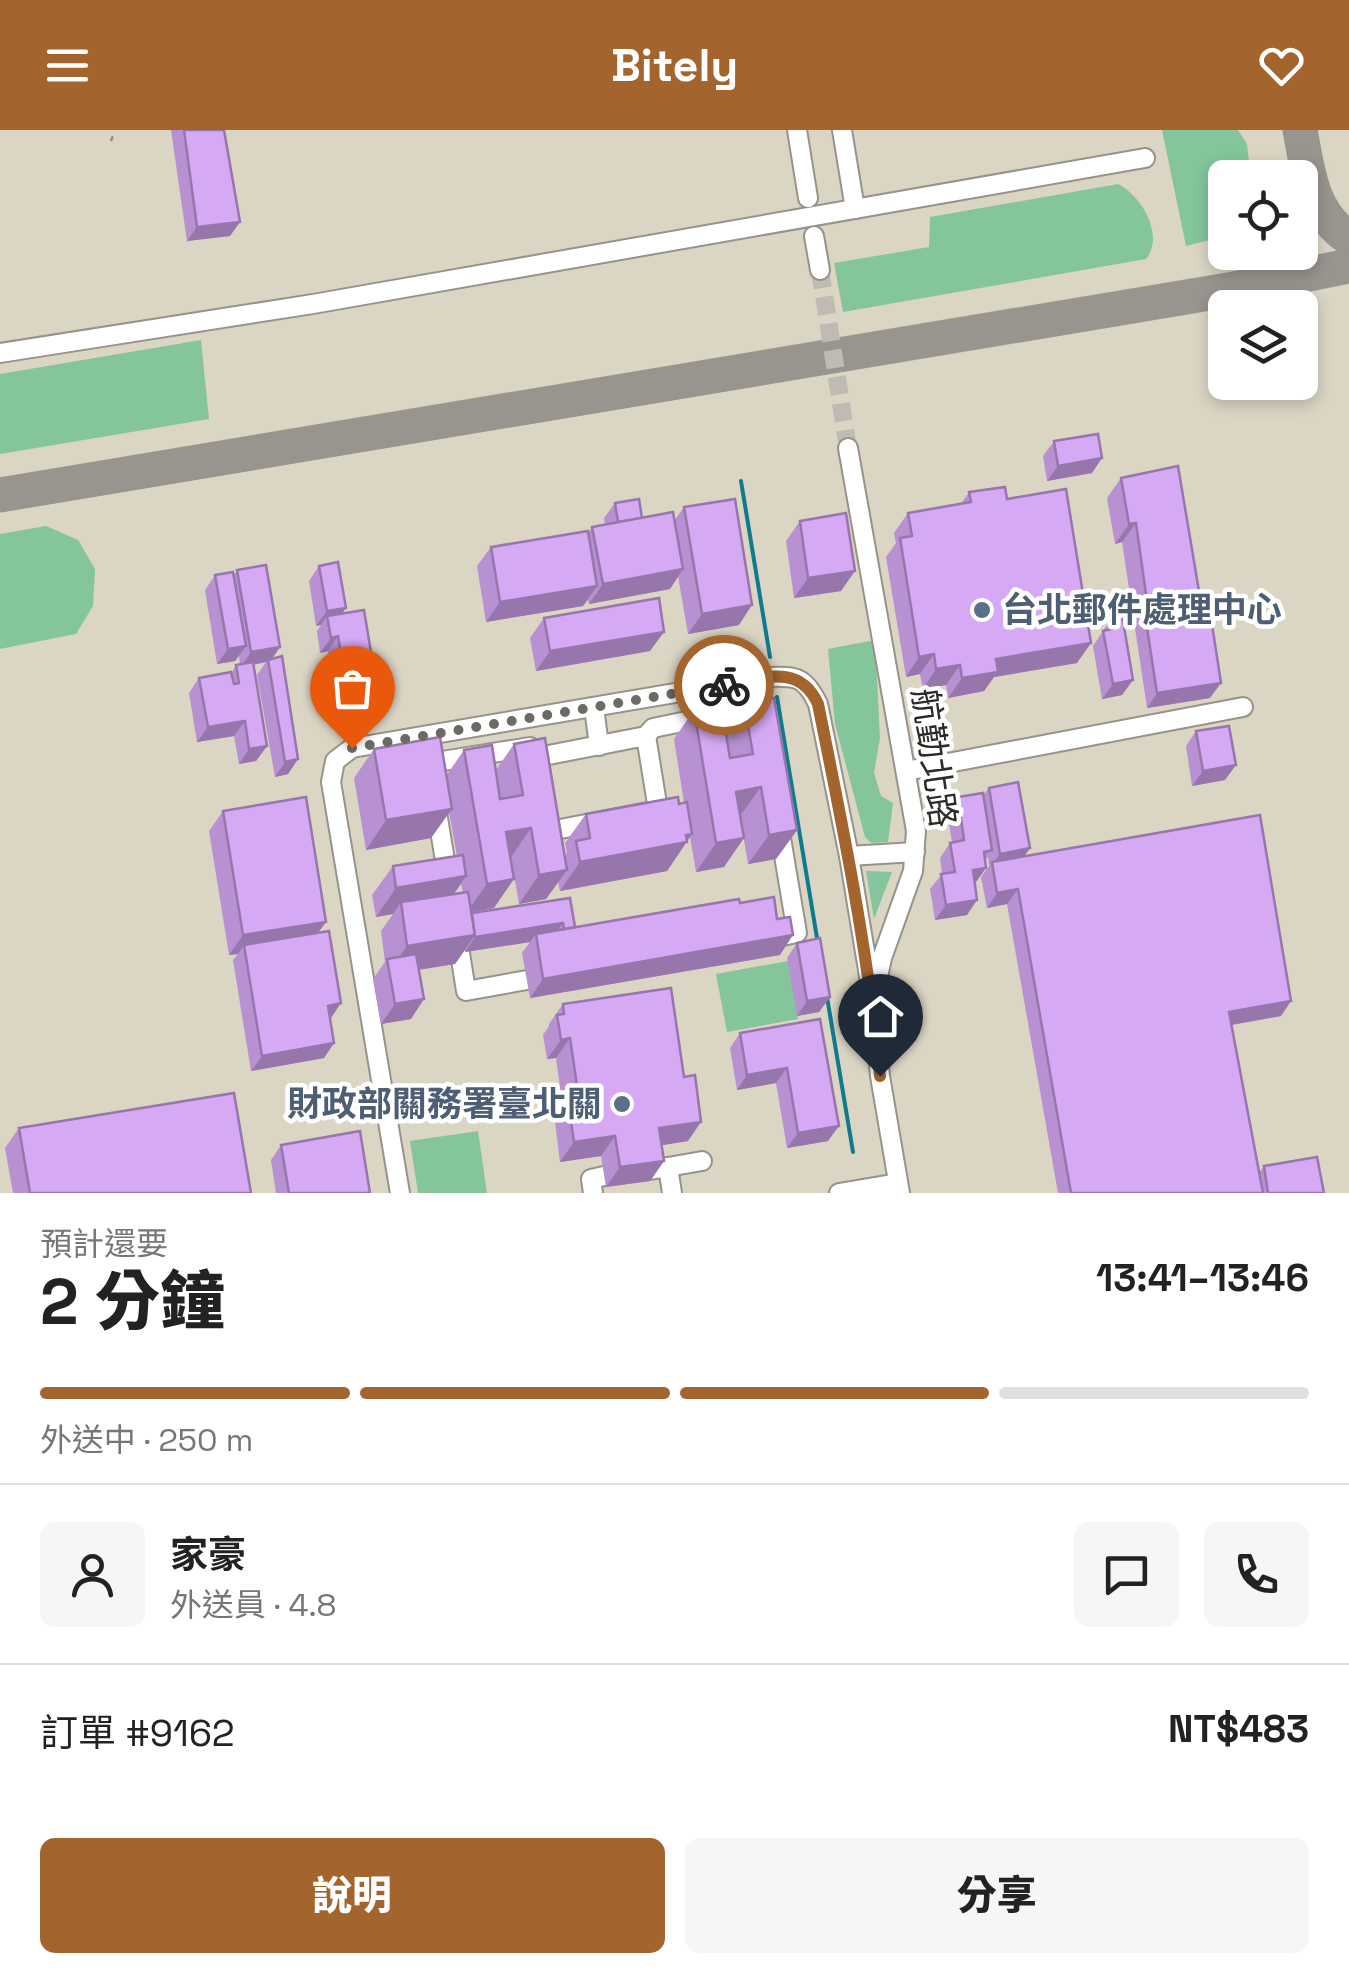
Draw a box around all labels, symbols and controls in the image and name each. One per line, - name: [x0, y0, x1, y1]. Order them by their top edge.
- text: Bitely: [611, 37, 738, 94]
- icon: menu: [40, 38, 95, 93]
- icon: heart: [1254, 38, 1309, 93]
- map controls: [1208, 160, 1318, 400]
- button: locate: [1208, 160, 1318, 270]
- button: layers: [1208, 290, 1318, 400]
- place label: 台北郵件處理中心: [1002, 588, 1282, 632]
- marker: 台北郵件處理中心: [971, 599, 993, 621]
- courier: [674, 635, 774, 735]
- pin: [310, 646, 395, 749]
- icon: bike: [697, 658, 752, 713]
- icon: bag: [325, 661, 380, 716]
- street label: 航勤北路: [902, 686, 966, 830]
- pin: [838, 974, 923, 1077]
- icon: home: [853, 989, 908, 1044]
- place label: 財政部關務署臺北關: [287, 1082, 602, 1126]
- marker: 財政部關務署臺北關: [611, 1093, 633, 1115]
- text: 預計還要: [40, 1224, 168, 1264]
- text: 13:41–13:46: [1096, 1254, 1309, 1302]
- text: 2 分鐘: [40, 1260, 225, 1343]
- text: 外送中 · 250 m: [40, 1420, 253, 1460]
- button: person: [40, 1522, 145, 1627]
- button: chat: [1074, 1522, 1179, 1627]
- button: phone: [1204, 1522, 1309, 1627]
- text: 家豪: [170, 1531, 246, 1579]
- text: 外送員 · 4.8: [170, 1585, 336, 1625]
- text: NT$483: [1168, 1705, 1309, 1753]
- text: 訂單 #9162: [40, 1709, 235, 1757]
- button: 說明: [40, 1838, 665, 1953]
- button: 分享: [685, 1838, 1309, 1953]

